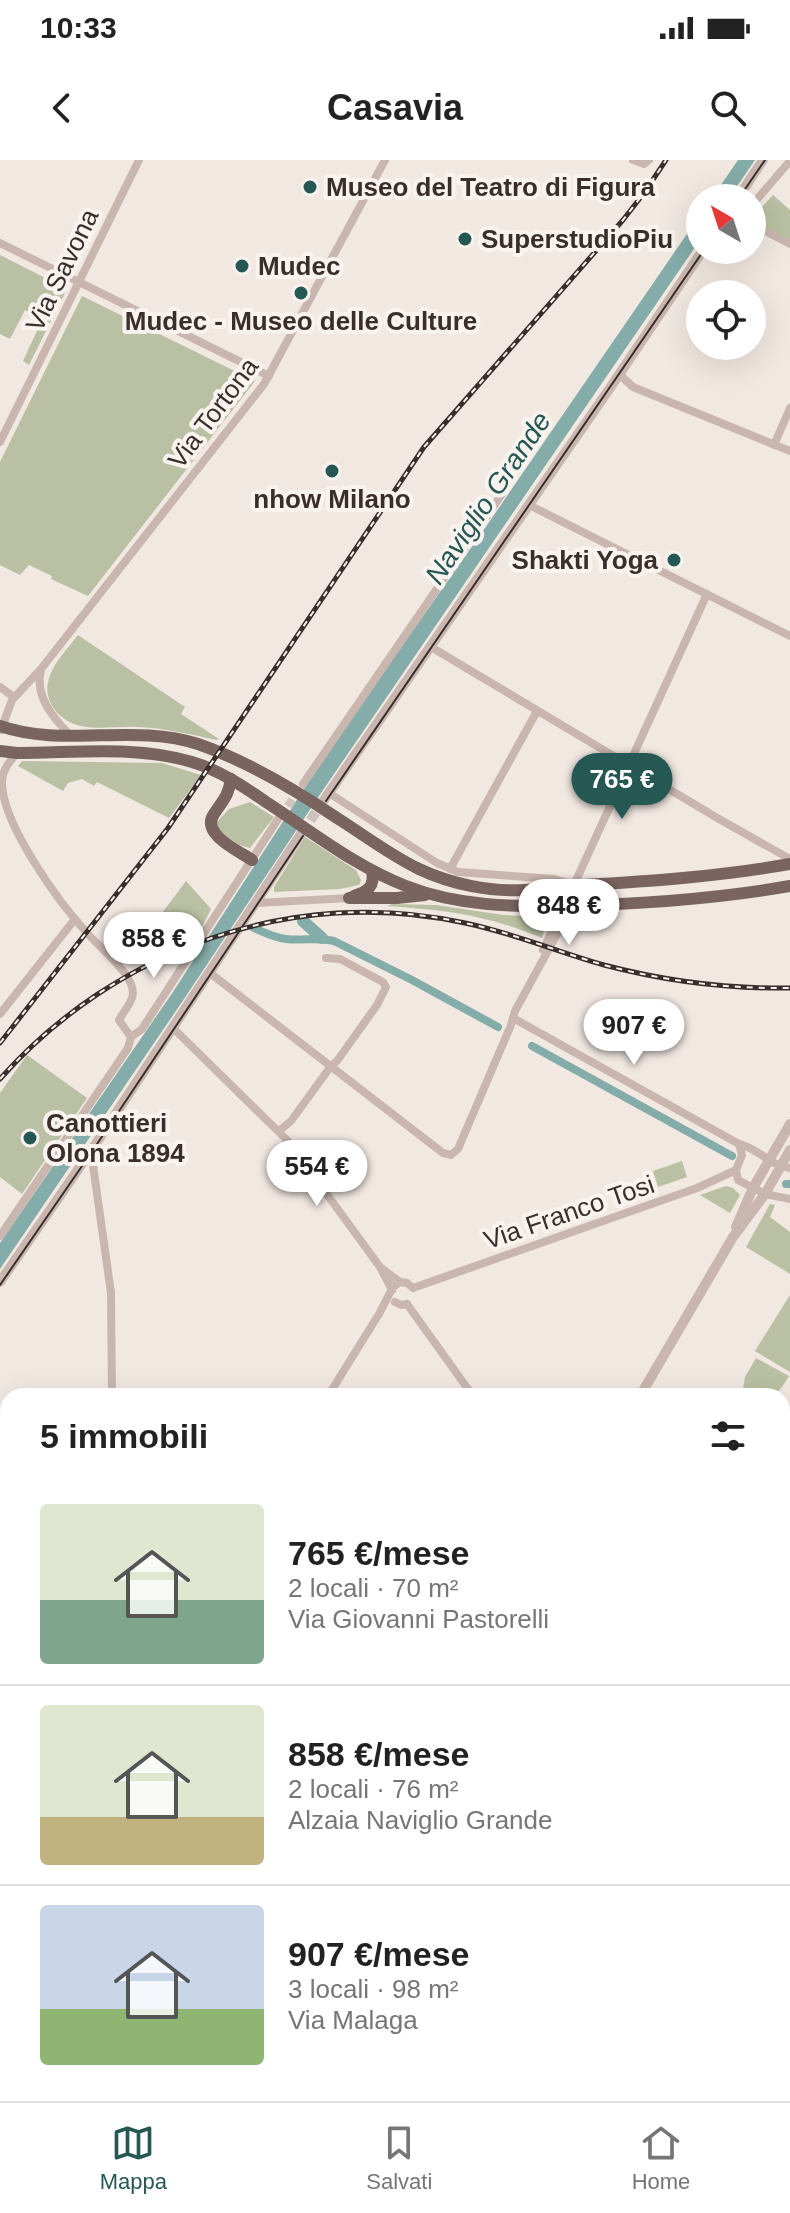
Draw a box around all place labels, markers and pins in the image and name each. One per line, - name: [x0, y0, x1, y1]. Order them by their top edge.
- place label: Museo del Teatro di Figura: [326, 172, 655, 202]
- marker: Museo del Teatro di Figura: [301, 178, 319, 196]
- place label: SuperstudioPiu: [481, 224, 673, 254]
- marker: SuperstudioPiu: [456, 230, 474, 248]
- place label: Mudec: [258, 251, 340, 281]
- marker: Mudec: [233, 257, 251, 275]
- marker: Mudec - Museo delle Culture: [292, 284, 310, 302]
- place label: Mudec - Museo delle Culture: [125, 306, 477, 336]
- marker: nhow Milano: [323, 462, 341, 480]
- place label: nhow Milano: [253, 484, 411, 514]
- place label: Shakti Yoga: [512, 545, 659, 575]
- marker: Shakti Yoga: [665, 551, 683, 569]
- pin: 765 €: [566, 753, 678, 821]
- pin: 848 €: [513, 879, 625, 947]
- pin: 858 €: [98, 912, 210, 980]
- pin: 907 €: [578, 999, 690, 1067]
- place label: Canottieri Olona 1894: [46, 1108, 185, 1168]
- marker: Canottieri Olona 1894: [21, 1129, 39, 1147]
- pin: 554 €: [261, 1140, 373, 1208]

